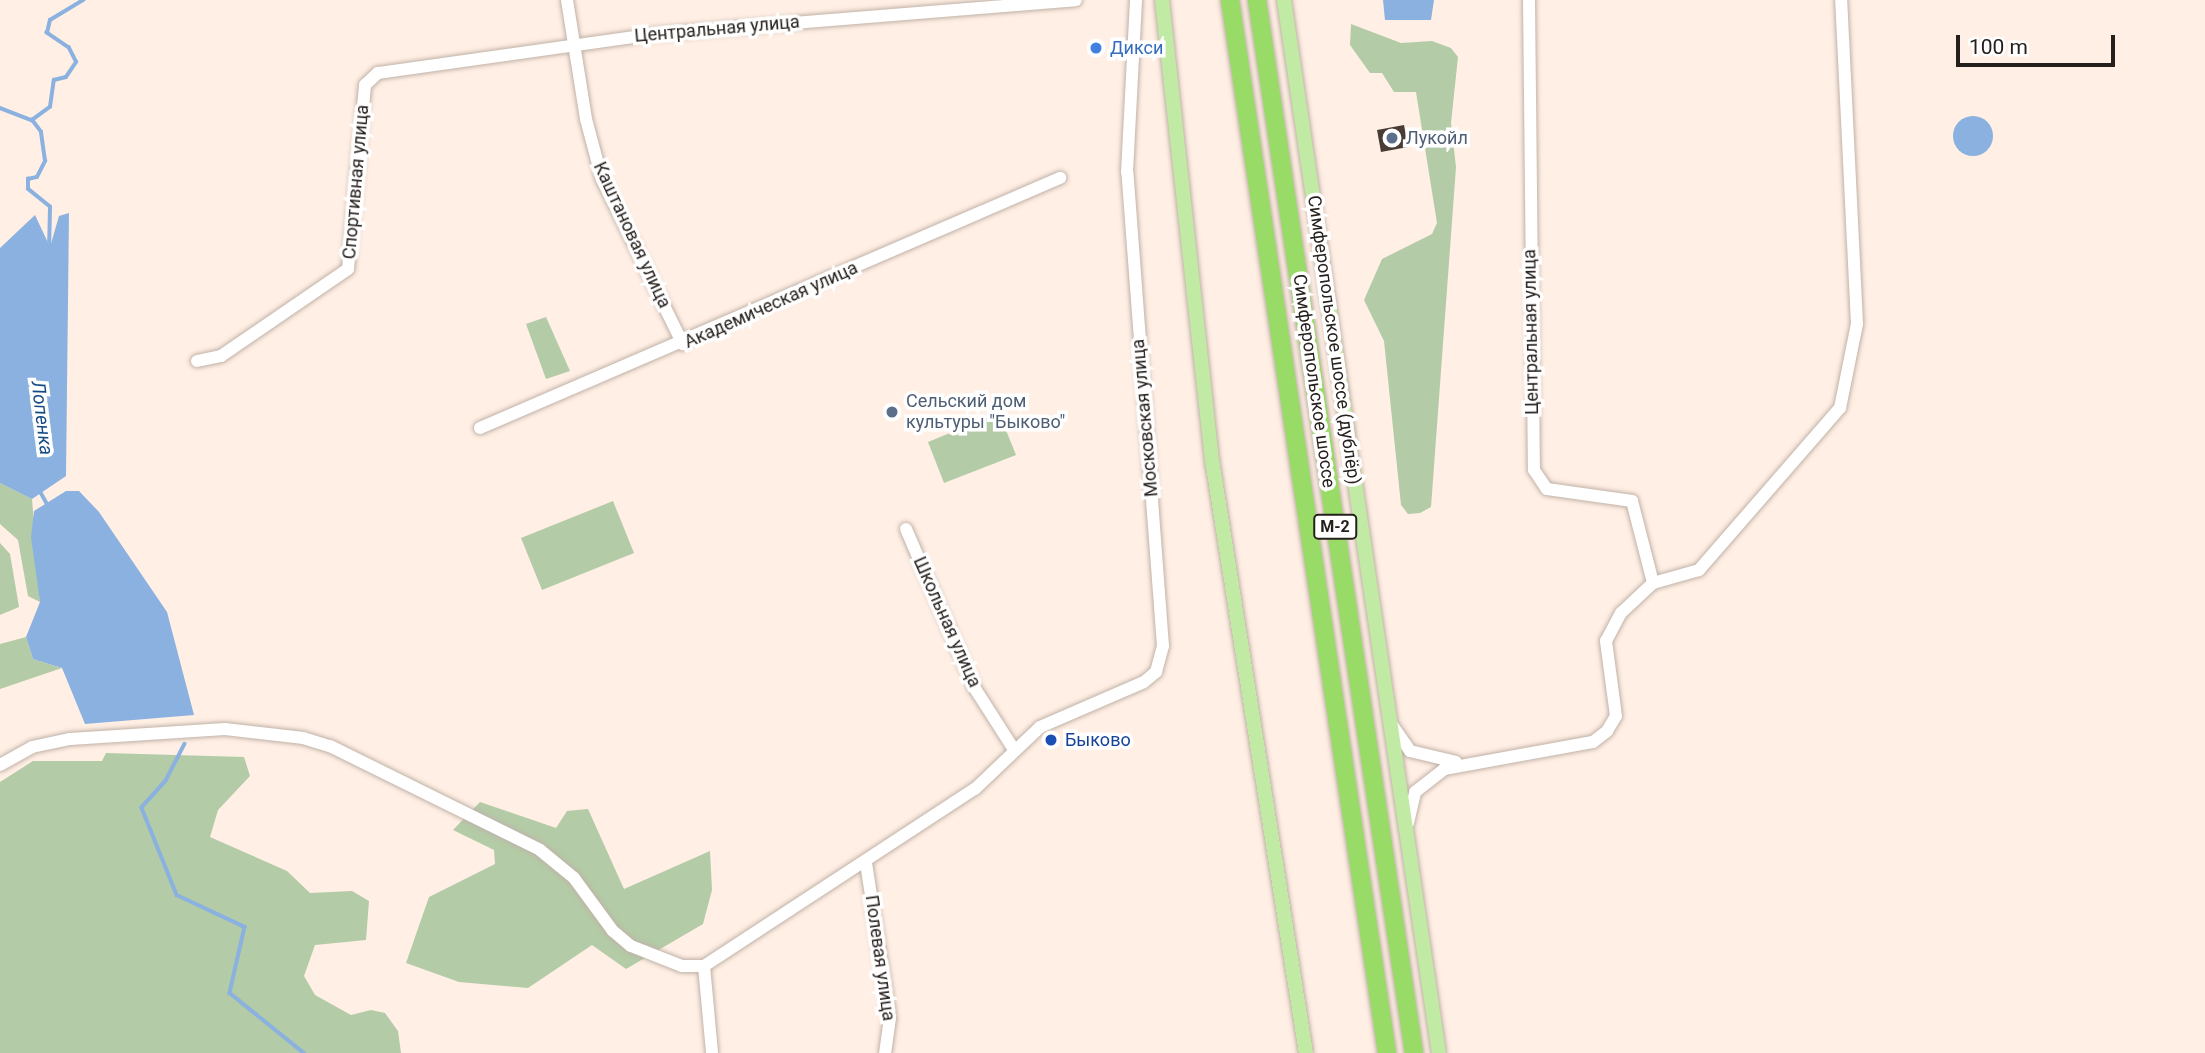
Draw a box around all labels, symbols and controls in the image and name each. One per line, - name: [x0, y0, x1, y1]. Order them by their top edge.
- street label: Центральная улица: [633, 11, 801, 47]
- scale bar: [1960, 21, 2119, 65]
- text: 100 m: [1969, 35, 2028, 59]
- place label: Дикси: [1110, 37, 1163, 59]
- marker: Дикси: [1088, 40, 1104, 56]
- street label: Спортивная улица: [338, 104, 374, 260]
- place label: Лукойл: [1406, 127, 1468, 149]
- marker: Лукойл: [1384, 130, 1400, 146]
- street label: Каштановая улица: [589, 159, 675, 311]
- street label: Симферопольское шоссе (дублёр): [1303, 194, 1365, 486]
- street label: Центральная улица: [1519, 249, 1543, 415]
- street label: Академическая улица: [681, 257, 861, 353]
- street label: Симферопольское шоссе: [1288, 273, 1340, 489]
- street label: Московская улица: [1127, 338, 1163, 498]
- water label: Лопенка: [26, 380, 58, 456]
- place label: Сельский дом культуры "Быково": [906, 391, 1065, 434]
- marker: Сельский дом культуры "Быково": [884, 404, 900, 420]
- road number: М-2: [1312, 514, 1358, 540]
- street label: Школьная улица: [909, 553, 985, 691]
- place label: Быково: [1065, 729, 1131, 751]
- marker: Быково: [1043, 732, 1059, 748]
- street label: Полевая улица: [860, 894, 900, 1022]

